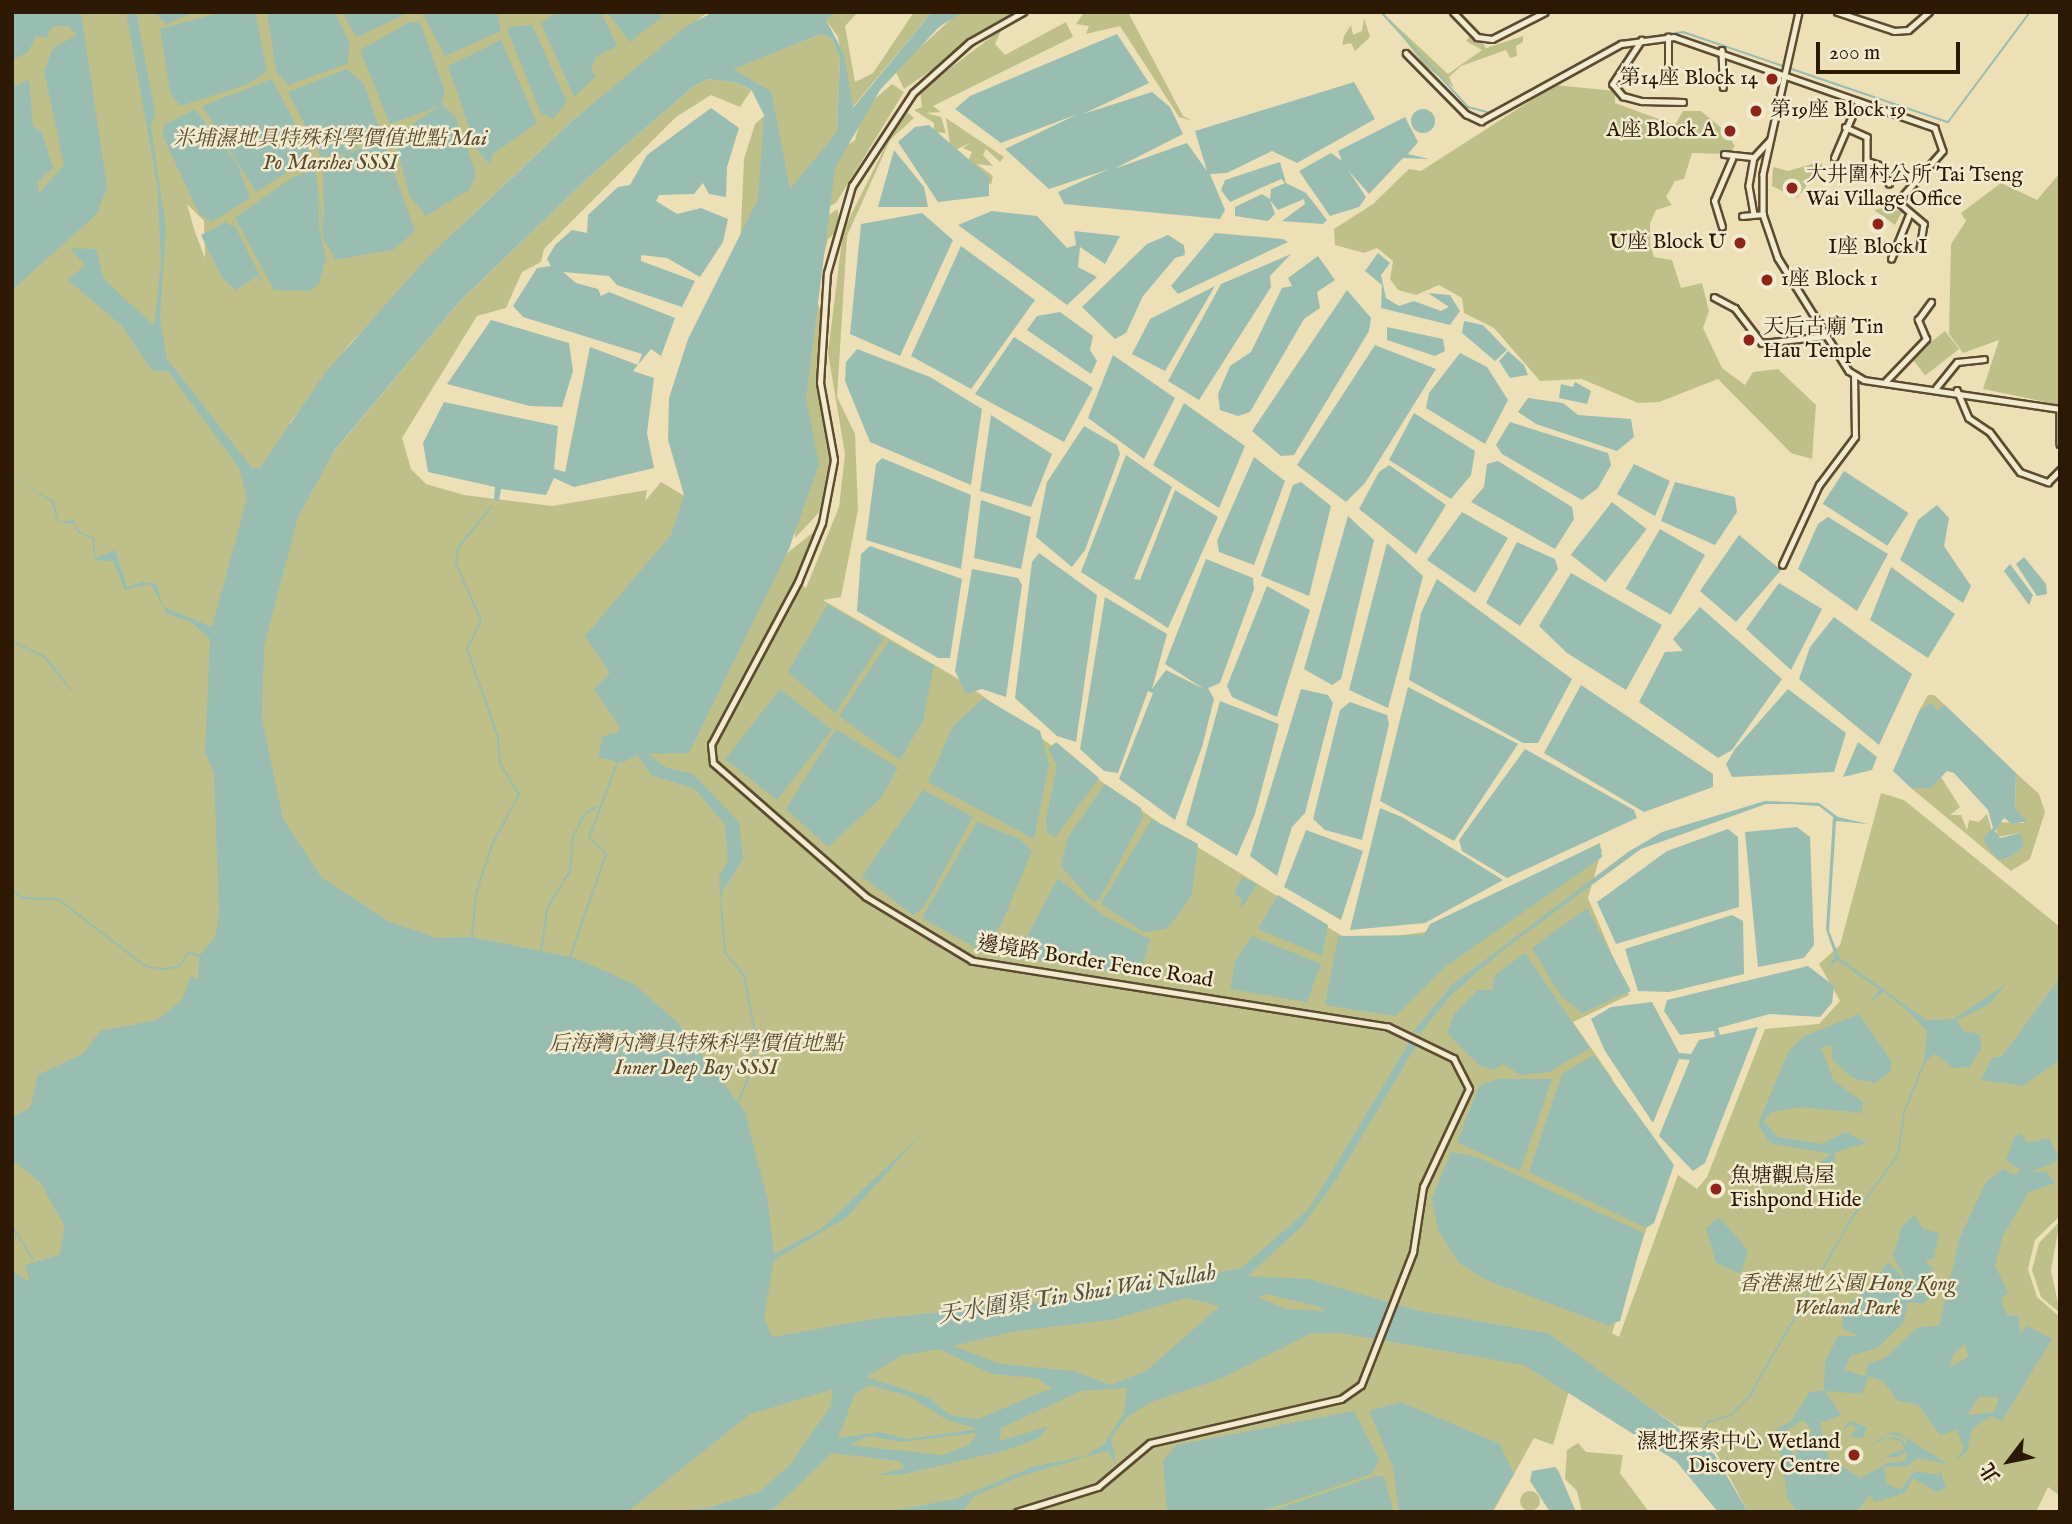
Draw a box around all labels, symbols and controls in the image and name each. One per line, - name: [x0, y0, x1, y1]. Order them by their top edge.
- scale bar: [1820, 28, 1964, 72]
- text: 200 m: [1829, 40, 1880, 67]
- place label: 第14座 Block 14: [1620, 66, 1758, 92]
- marker: 第14座 Block 14: [1764, 71, 1780, 87]
- place label: 第19座 Block 19: [1770, 98, 1906, 124]
- marker: 第19座 Block 19: [1748, 103, 1764, 119]
- place label: A座 Block A: [1606, 118, 1716, 144]
- marker: A座 Block A: [1722, 123, 1738, 139]
- park label: 米埔濕地具特殊科學價值地點 Mai Po Marshes SSSI: [173, 127, 487, 177]
- place label: 大井圍村公所 Tai Tseng Wai Village Office: [1806, 163, 2023, 213]
- marker: 大井圍村公所 Tai Tseng Wai Village Office: [1784, 180, 1800, 196]
- marker: I座 Block I: [1870, 216, 1886, 232]
- place label: U座 Block U: [1609, 230, 1726, 256]
- marker: U座 Block U: [1732, 235, 1748, 251]
- place label: I座 Block I: [1828, 235, 1928, 261]
- place label: 1座 Block 1: [1781, 267, 1878, 293]
- marker: 1座 Block 1: [1759, 272, 1775, 288]
- place label: 天后古廟 Tin Hau Temple: [1763, 315, 1884, 365]
- marker: 天后古廟 Tin Hau Temple: [1741, 332, 1757, 348]
- street label: 邊境路 Border Fence Road: [975, 932, 1215, 994]
- park label: 后海灣內灣具特殊科學價值地點 Inner Deep Bay SSSI: [549, 1032, 843, 1082]
- place label: 魚塘觀鳥屋 Fishpond Hide: [1730, 1164, 1862, 1214]
- marker: 魚塘觀鳥屋 Fishpond Hide: [1708, 1181, 1724, 1197]
- water label: 天水圍渠 Tin Shui Wai Nullah: [936, 1259, 1218, 1331]
- park label: 香港濕地公園 Hong Kong Wetland Park: [1739, 1272, 1955, 1322]
- north arrow: [1974, 1426, 2044, 1496]
- place label: 濕地探索中心 Wetland Discovery Centre: [1636, 1430, 1840, 1480]
- marker: 濕地探索中心 Wetland Discovery Centre: [1846, 1447, 1862, 1463]
- text: 北: [1976, 1458, 2006, 1487]

